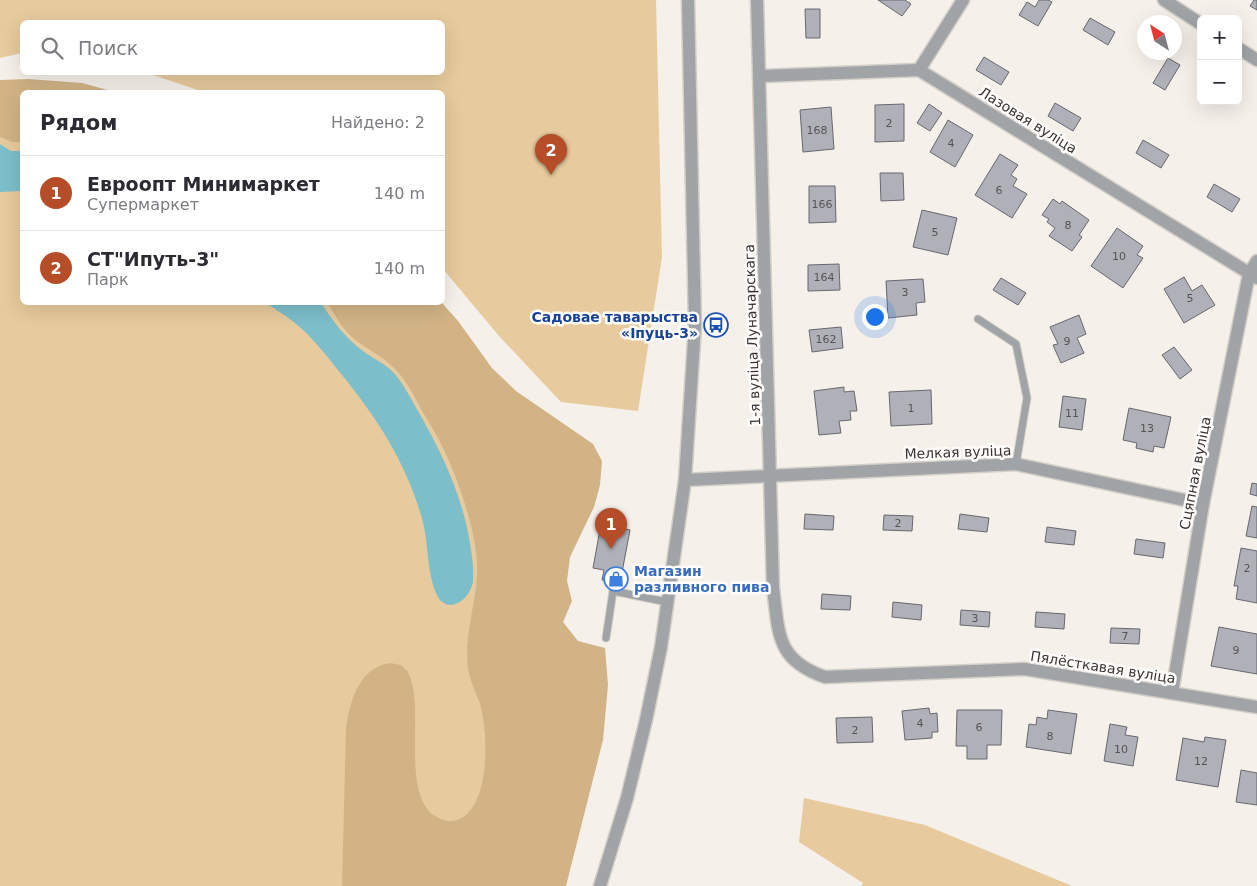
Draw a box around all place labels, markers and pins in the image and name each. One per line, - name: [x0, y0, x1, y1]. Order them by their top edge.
- pin: 2: [535, 134, 567, 175]
- place label: Садовае таварыства «Іпуць-3»: [531, 309, 698, 341]
- bus stop icon: Садовае таварыства «Іпуць-3»: [703, 312, 729, 338]
- pin: 1: [595, 508, 627, 549]
- place label: Магазин разливного пива: [634, 563, 769, 595]
- shop icon: Магазин разливного пива: [603, 566, 629, 592]

